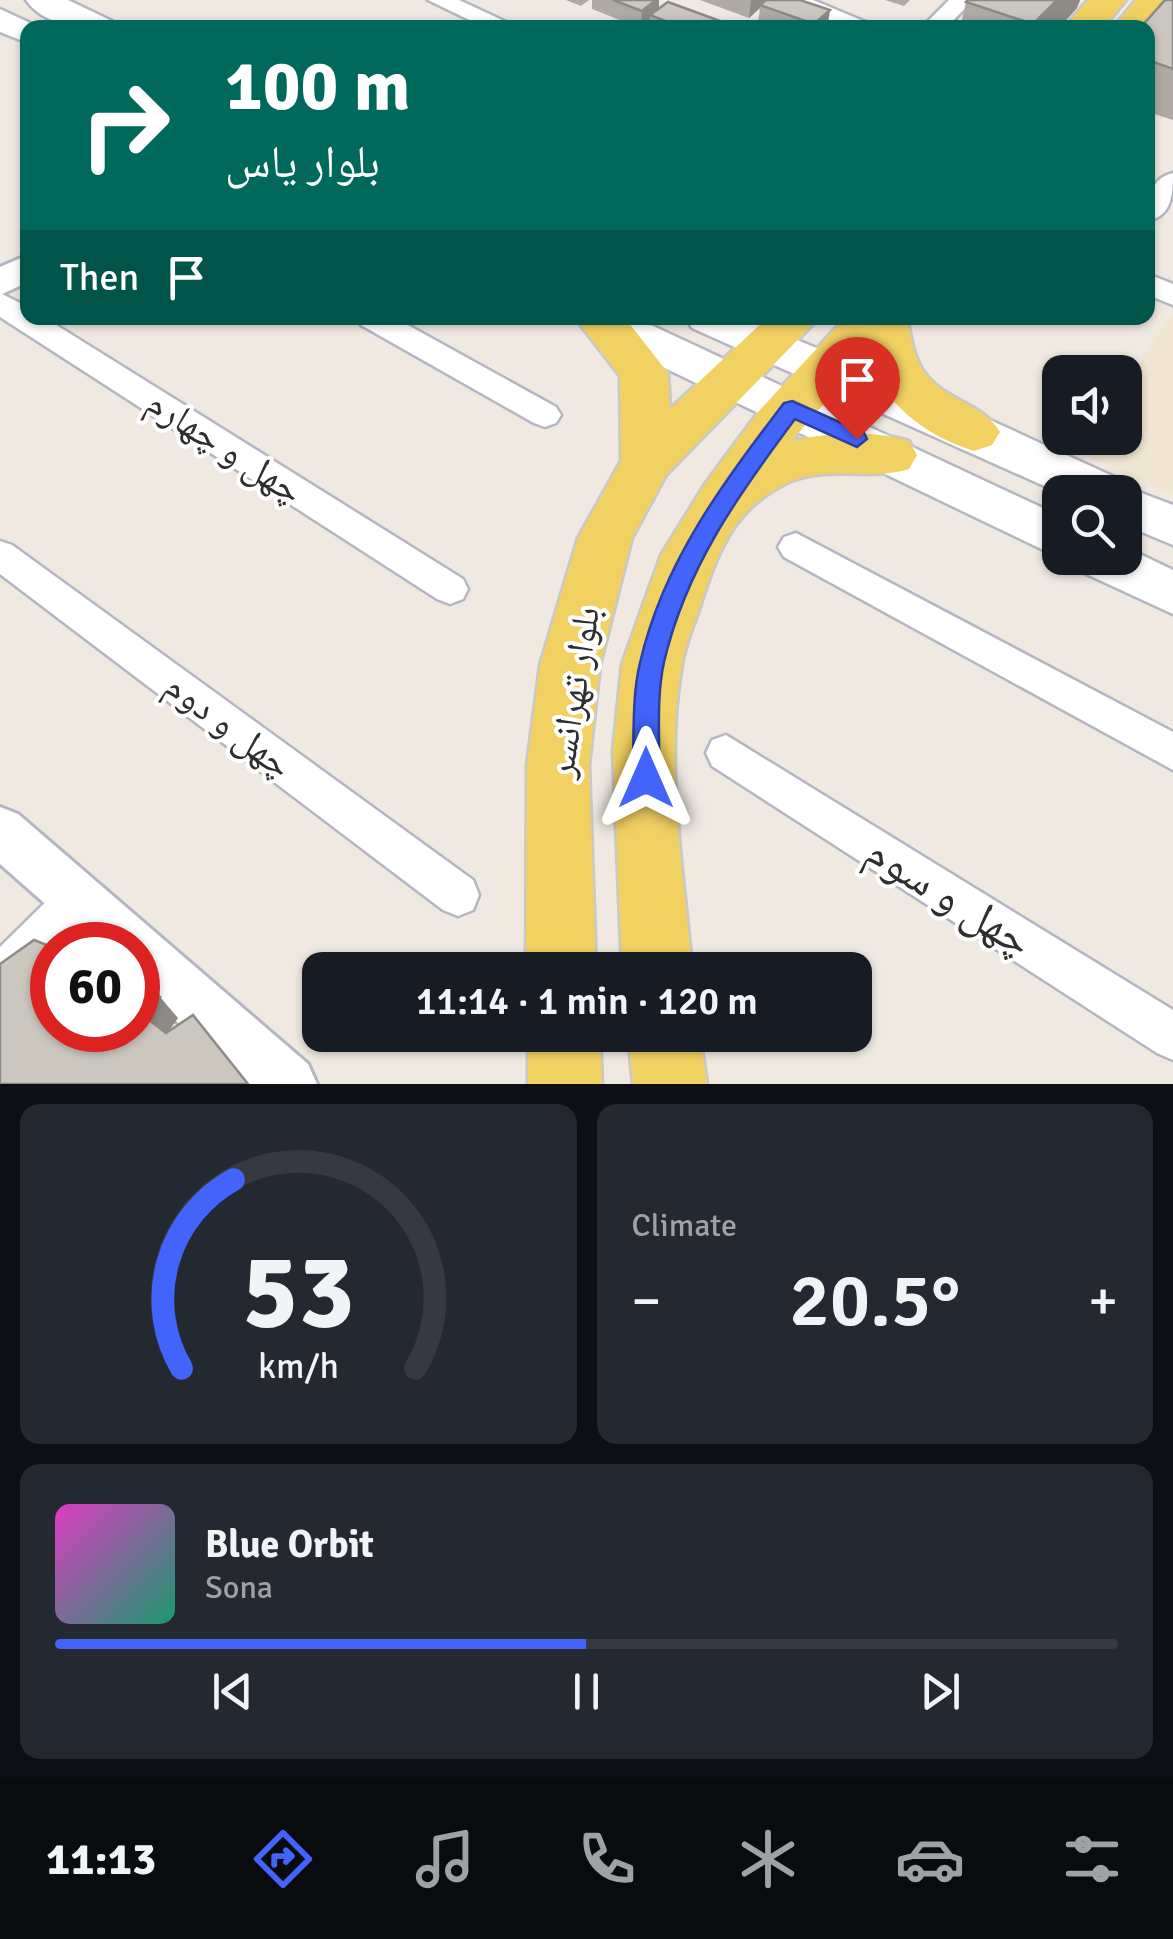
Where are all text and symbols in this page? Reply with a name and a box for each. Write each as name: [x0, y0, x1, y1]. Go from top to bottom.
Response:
text: 100 m: [225, 43, 410, 129]
icon: right: [60, 60, 190, 190]
text: بلوار یاس: [225, 135, 380, 190]
icon: arrive: [159, 250, 214, 305]
text: Then: [60, 254, 139, 301]
pin: [815, 337, 900, 440]
icon: arrive: [830, 352, 885, 407]
map controls: [1042, 355, 1142, 575]
button: sound: [1042, 355, 1142, 455]
street label: چهل و چهارم: [137, 378, 312, 515]
button: search: [1042, 475, 1142, 575]
street label: بلوار تهرانسر: [537, 603, 610, 782]
street label: چهل و دوم: [155, 662, 302, 789]
position arrow: [594, 726, 698, 830]
street label: چهل و سوم: [855, 824, 1043, 971]
speed limit sign: 60: [30, 922, 160, 1052]
text: 11:14 · 1 min · 120 m: [416, 978, 758, 1025]
text: Climate: [632, 1206, 737, 1245]
text: 53: [242, 1228, 354, 1356]
text: 20.5°: [789, 1254, 960, 1347]
text: −: [632, 1267, 661, 1335]
text: +: [1088, 1267, 1118, 1335]
text: km/h: [258, 1344, 339, 1388]
text: Blue Orbit: [205, 1521, 374, 1568]
text: Sona: [205, 1568, 273, 1607]
icon: previous: [205, 1664, 260, 1719]
icon: pause: [559, 1664, 614, 1719]
icon: next: [913, 1664, 968, 1719]
icon: directions: [248, 1824, 318, 1894]
icon: music: [410, 1824, 480, 1894]
icon: phone: [572, 1824, 642, 1894]
icon: climate: [733, 1824, 803, 1894]
icon: car: [895, 1824, 965, 1894]
icon: filters: [1057, 1824, 1127, 1894]
text: 11:13: [46, 1832, 156, 1887]

